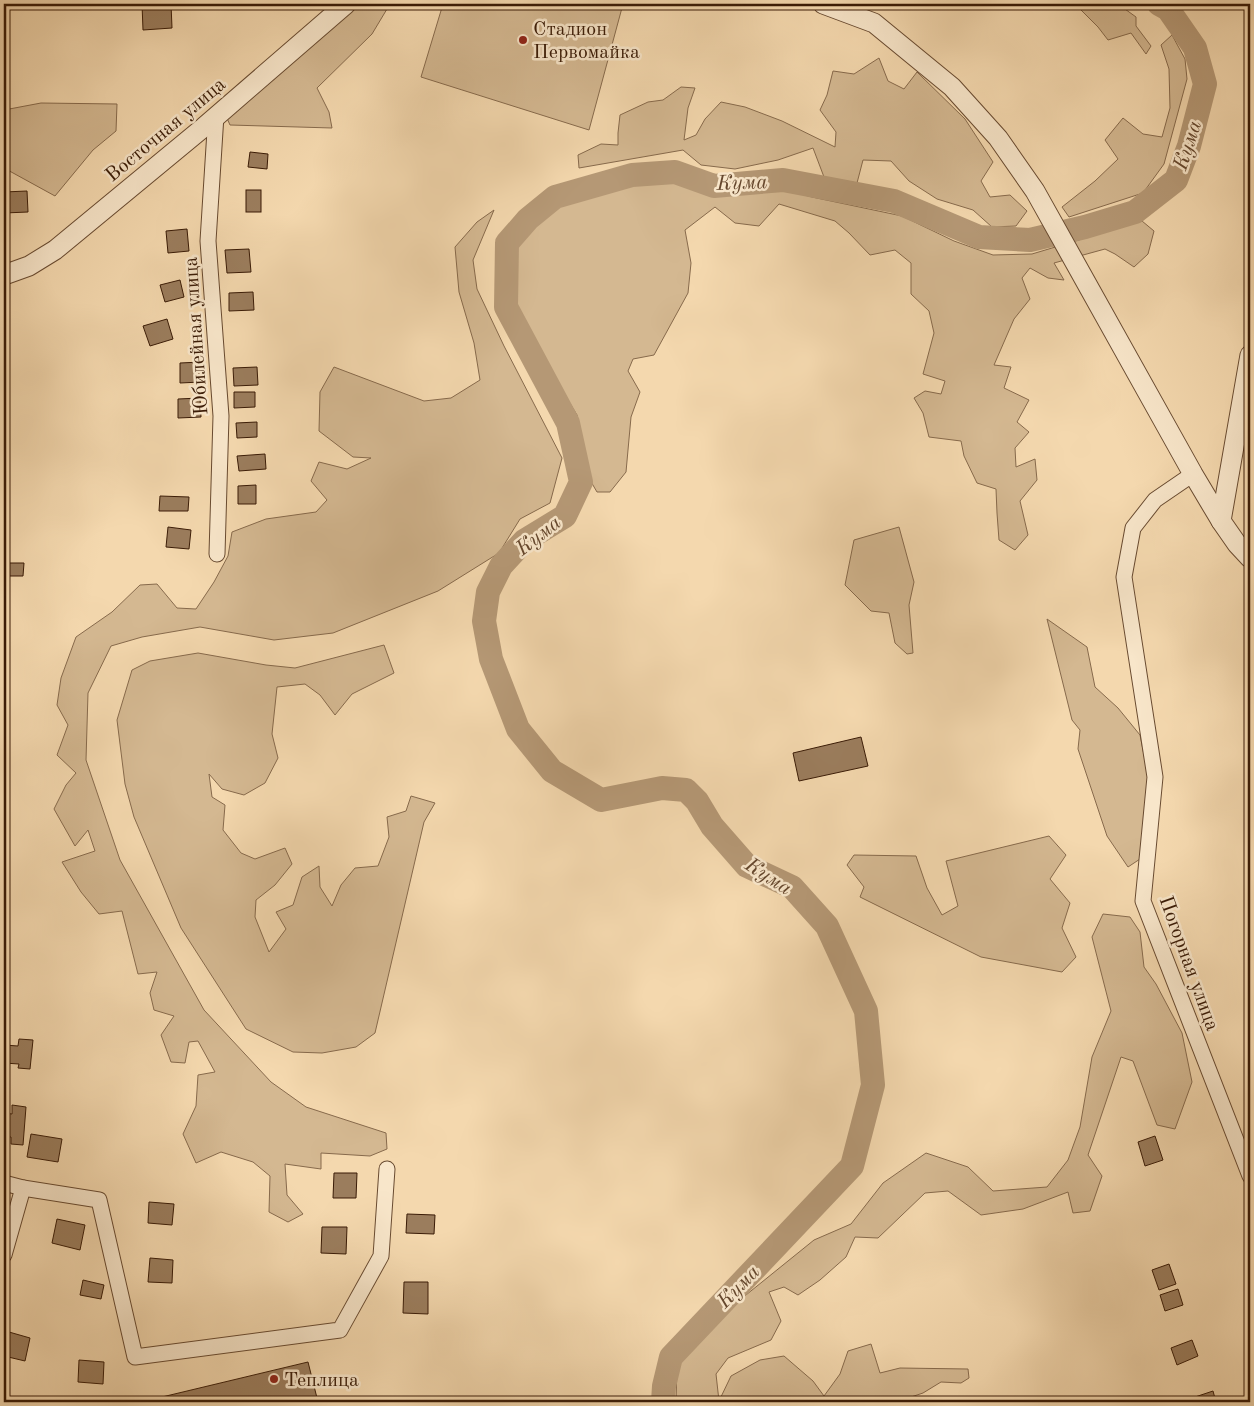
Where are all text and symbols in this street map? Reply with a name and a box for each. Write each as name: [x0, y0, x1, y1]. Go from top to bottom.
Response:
place label: Стадион Первомайка: [533, 20, 640, 63]
marker: Стадион Первомайка: [517, 34, 529, 46]
street label: Восточная улица: [102, 75, 230, 186]
water label: Кума: [1170, 118, 1206, 174]
water label: Кума: [715, 172, 768, 195]
street label: Юбилейная улица: [181, 256, 213, 416]
water label: Кума: [512, 512, 565, 561]
water label: Кума: [740, 854, 795, 900]
street label: Погорная улица: [1155, 894, 1222, 1034]
water label: Кума: [713, 1261, 764, 1313]
place label: Теплица: [284, 1371, 359, 1391]
marker: Теплица: [268, 1373, 280, 1385]

